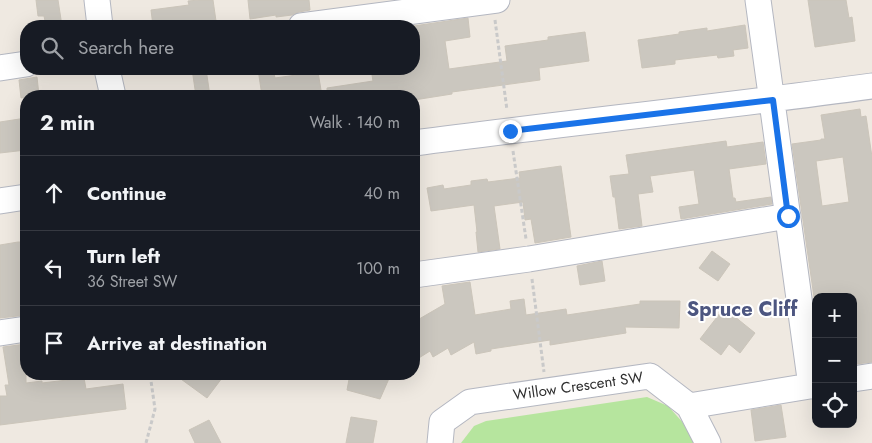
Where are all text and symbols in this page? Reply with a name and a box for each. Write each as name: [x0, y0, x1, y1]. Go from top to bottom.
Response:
search box: [20, 20, 420, 75]
icon: search: [38, 34, 66, 62]
text: Search here: [78, 34, 174, 61]
text: 2 min: [40, 108, 95, 138]
text: Walk · 140 m: [310, 111, 400, 134]
route end: [499, 120, 522, 143]
icon: ahead: [40, 179, 68, 207]
text: Continue: [87, 180, 166, 207]
text: 40 m: [364, 182, 400, 205]
route start: [777, 205, 800, 228]
text: Turn left: [87, 243, 160, 270]
icon: left: [40, 254, 68, 282]
text: 100 m: [356, 257, 400, 280]
text: 36 Street SW: [87, 270, 177, 293]
map controls: [812, 293, 857, 428]
button: +: [812, 293, 857, 338]
district label: Spruce Cliff: [687, 295, 798, 324]
icon: arrive: [40, 329, 68, 357]
text: Arrive at destination: [87, 330, 267, 357]
button: −: [812, 338, 857, 383]
street label: Willow Crescent SW: [511, 366, 645, 406]
button: locate: [812, 383, 857, 428]

